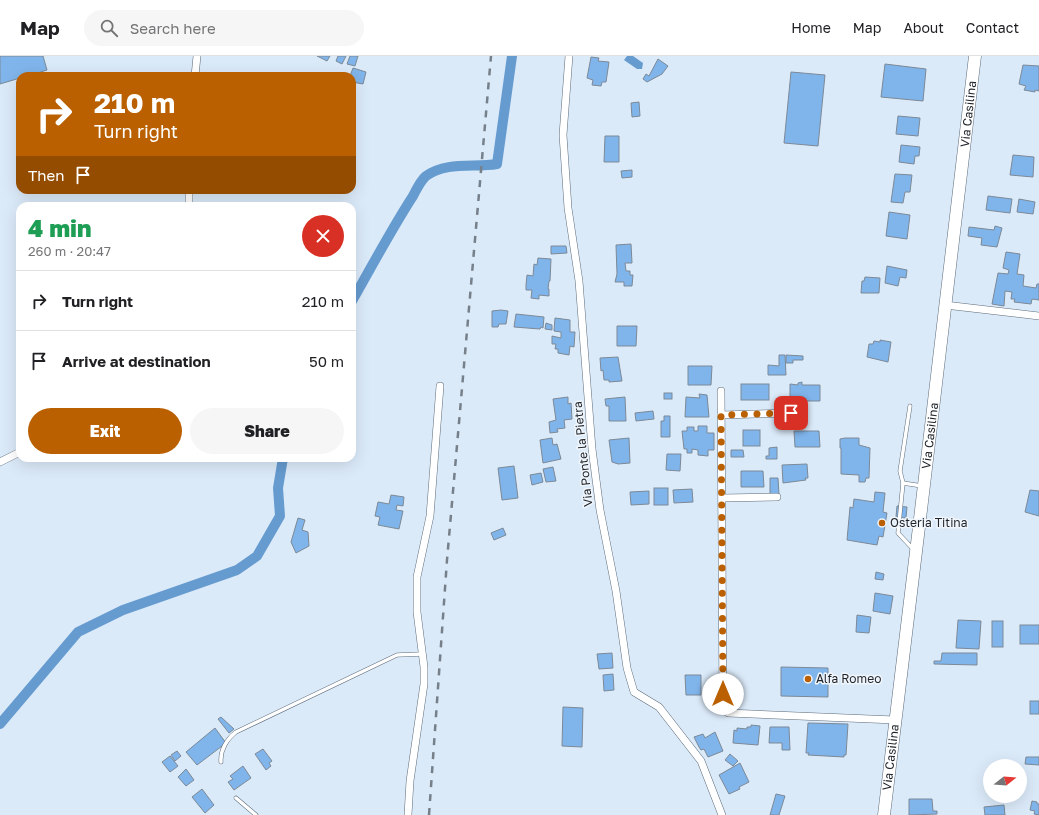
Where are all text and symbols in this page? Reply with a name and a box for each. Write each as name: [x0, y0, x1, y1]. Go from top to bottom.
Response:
search box: [84, 10, 364, 46]
text: Map: [20, 16, 60, 39]
icon: search: [98, 17, 120, 39]
text: Search here: [130, 19, 216, 37]
text: Home: [791, 19, 831, 36]
text: Map: [853, 19, 881, 36]
text: About: [903, 19, 944, 36]
text: Contact: [966, 19, 1019, 36]
street label: Via Casilina: [957, 80, 979, 148]
text: 210 m: [94, 86, 175, 119]
icon: right: [28, 88, 80, 140]
text: Turn right: [94, 120, 178, 142]
icon: arrive: [72, 164, 94, 186]
text: Then: [28, 166, 64, 184]
text: 4 min: [28, 213, 92, 242]
button: close: [302, 215, 344, 257]
text: 260 m · 20:47: [28, 243, 111, 259]
icon: right: [28, 290, 50, 312]
text: Turn right: [62, 292, 133, 310]
text: 210 m: [302, 292, 344, 310]
icon: arrive: [28, 350, 50, 372]
text: Arrive at destination: [62, 352, 211, 370]
text: 50 m: [309, 352, 344, 370]
pin: [774, 396, 808, 430]
street label: Via Ponte la Pietra: [570, 401, 595, 507]
icon: arrive: [780, 402, 802, 424]
street label: Via Casilina: [918, 402, 941, 470]
button: Exit: [28, 408, 182, 454]
button: Share: [190, 408, 344, 454]
place label: Osteria Titina: [890, 515, 968, 530]
marker: Osteria Titina: [877, 518, 887, 528]
place label: Alfa Romeo: [816, 671, 881, 686]
position arrow: [702, 673, 744, 715]
marker: Alfa Romeo: [803, 674, 813, 684]
street label: Via Casilina: [879, 723, 902, 791]
north arrow: [983, 759, 1027, 803]
map controls: [983, 759, 1027, 803]

